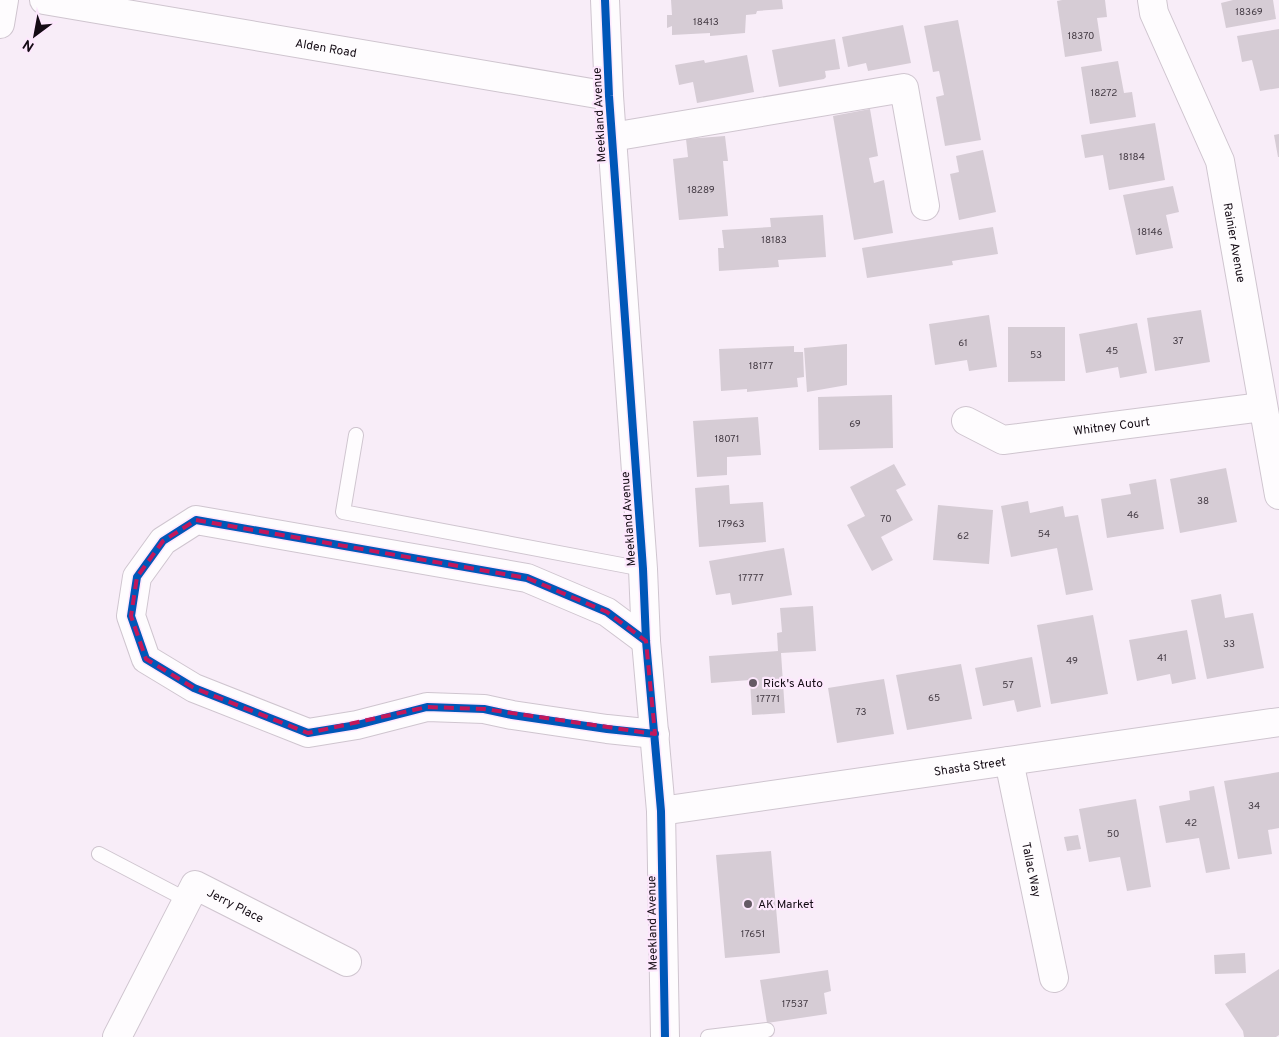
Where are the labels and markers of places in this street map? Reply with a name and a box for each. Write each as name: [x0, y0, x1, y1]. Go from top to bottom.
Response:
place label: Rick's Auto: [763, 676, 823, 692]
marker: Rick's Auto: [747, 677, 759, 689]
place label: AK Market: [758, 897, 814, 913]
marker: AK Market: [742, 898, 754, 910]

